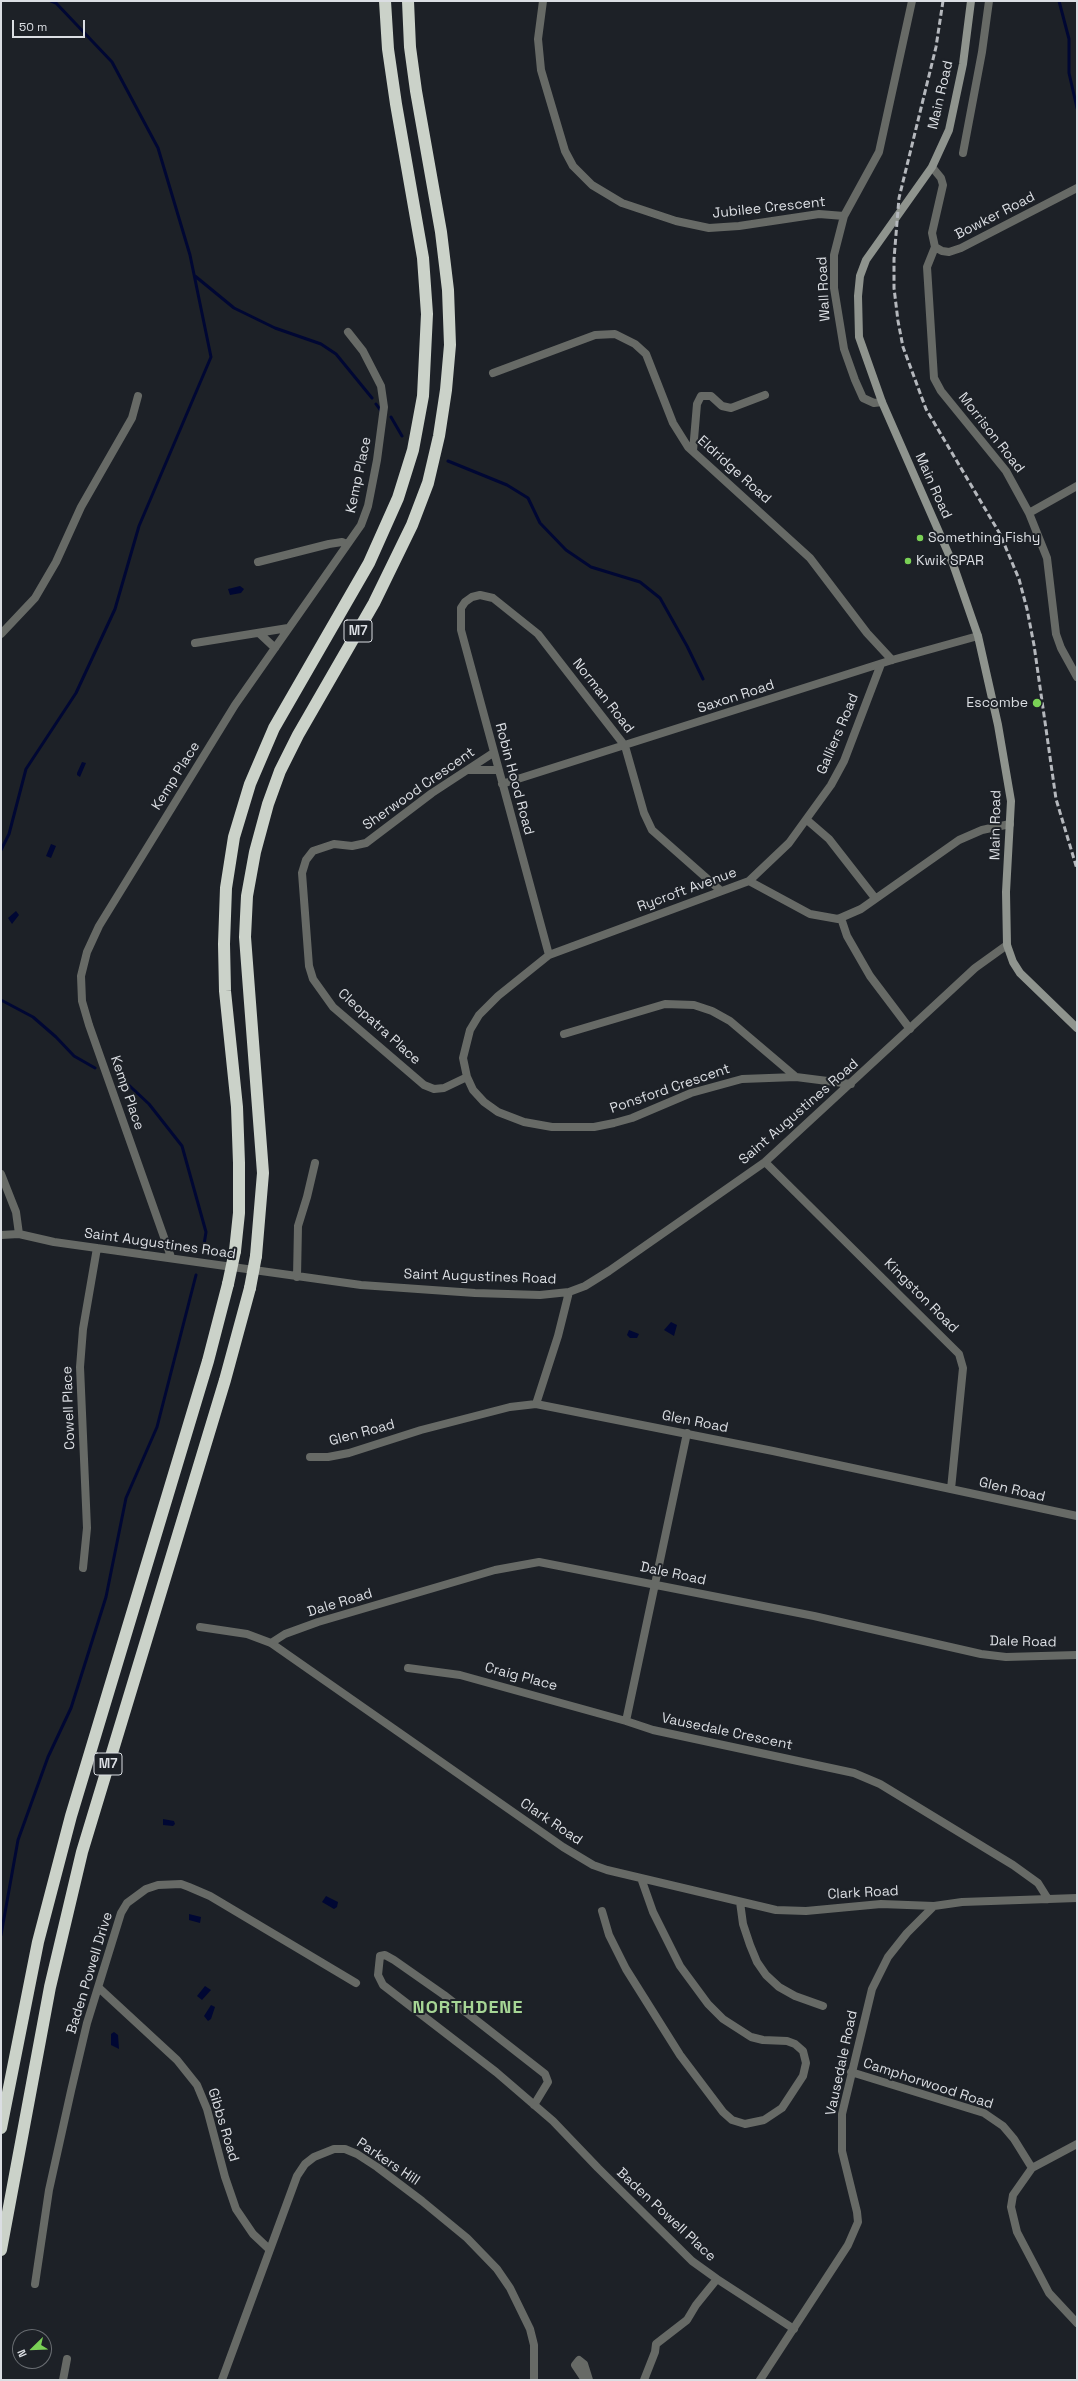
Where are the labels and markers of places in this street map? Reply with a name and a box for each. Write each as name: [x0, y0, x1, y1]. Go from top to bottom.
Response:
place label: Something Fishy: [928, 530, 1040, 546]
marker: Something Fishy: [915, 533, 925, 543]
place label: Kwik SPAR: [916, 553, 984, 569]
marker: Kwik SPAR: [903, 556, 913, 566]
place label: Escombe: [966, 695, 1028, 711]
marker: Escombe: [1031, 697, 1043, 709]

